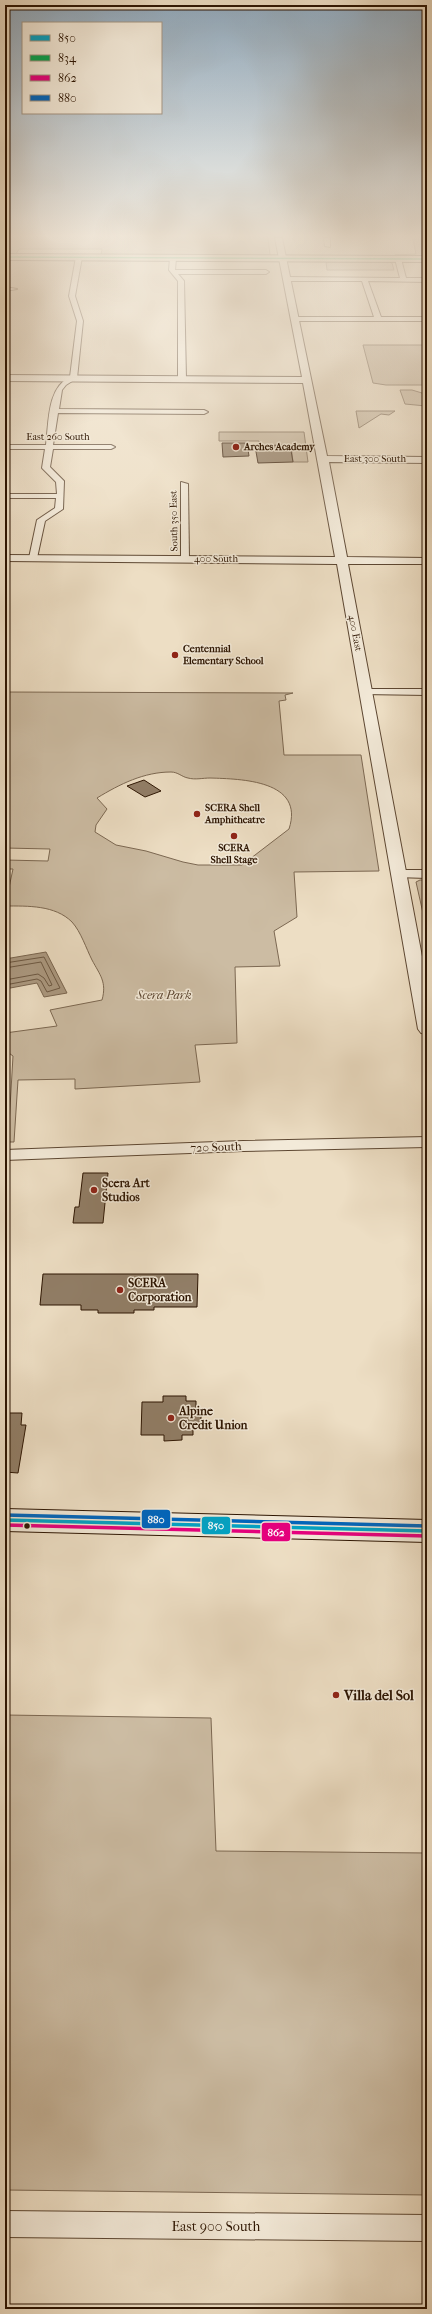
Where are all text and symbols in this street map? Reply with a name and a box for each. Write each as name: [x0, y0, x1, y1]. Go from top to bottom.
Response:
legend: [22, 22, 162, 114]
text: 850: [58, 31, 76, 45]
text: 834: [58, 51, 77, 65]
text: 862: [58, 71, 77, 85]
text: 880: [58, 91, 77, 105]
street label: East 260 South: [26, 431, 90, 443]
place label: Arches Academy: [243, 441, 315, 453]
marker: Arches Academy: [231, 442, 241, 452]
street label: East 300 South: [344, 453, 407, 465]
street label: South 350 East: [167, 490, 181, 552]
street label: 400 South: [194, 553, 238, 565]
street label: 400 East: [346, 614, 365, 653]
place label: Centennial Elementary School: [183, 643, 264, 667]
marker: Centennial Elementary School: [170, 650, 180, 660]
place label: SCERA Shell Amphitheatre: [204, 802, 265, 826]
marker: SCERA Shell Amphitheatre: [192, 809, 202, 819]
marker: SCERA Shell Stage: [229, 831, 239, 841]
place label: SCERA Shell Stage: [211, 842, 258, 866]
park label: Scera Park: [136, 988, 191, 1002]
street label: 720 South: [190, 1139, 242, 1155]
place label: Scera Art Studios: [102, 1176, 151, 1204]
marker: Scera Art Studios: [89, 1185, 99, 1195]
place label: SCERA Corporation: [128, 1276, 192, 1305]
marker: SCERA Corporation: [115, 1285, 125, 1295]
place label: Alpine Credit Union: [178, 1404, 249, 1432]
marker: Alpine Credit Union: [166, 1413, 176, 1423]
line badge: 880: [141, 1509, 171, 1529]
text: 880: [147, 1513, 165, 1526]
line badge: 850: [201, 1516, 231, 1535]
text: 850: [208, 1519, 224, 1532]
unlabelled marker: [22, 1521, 32, 1531]
line badge: 862: [261, 1522, 291, 1542]
text: 862: [267, 1526, 285, 1539]
place label: Villa del Sol: [343, 1687, 414, 1704]
marker: Villa del Sol: [331, 1690, 341, 1700]
street label: East 900 South: [172, 2218, 261, 2235]

